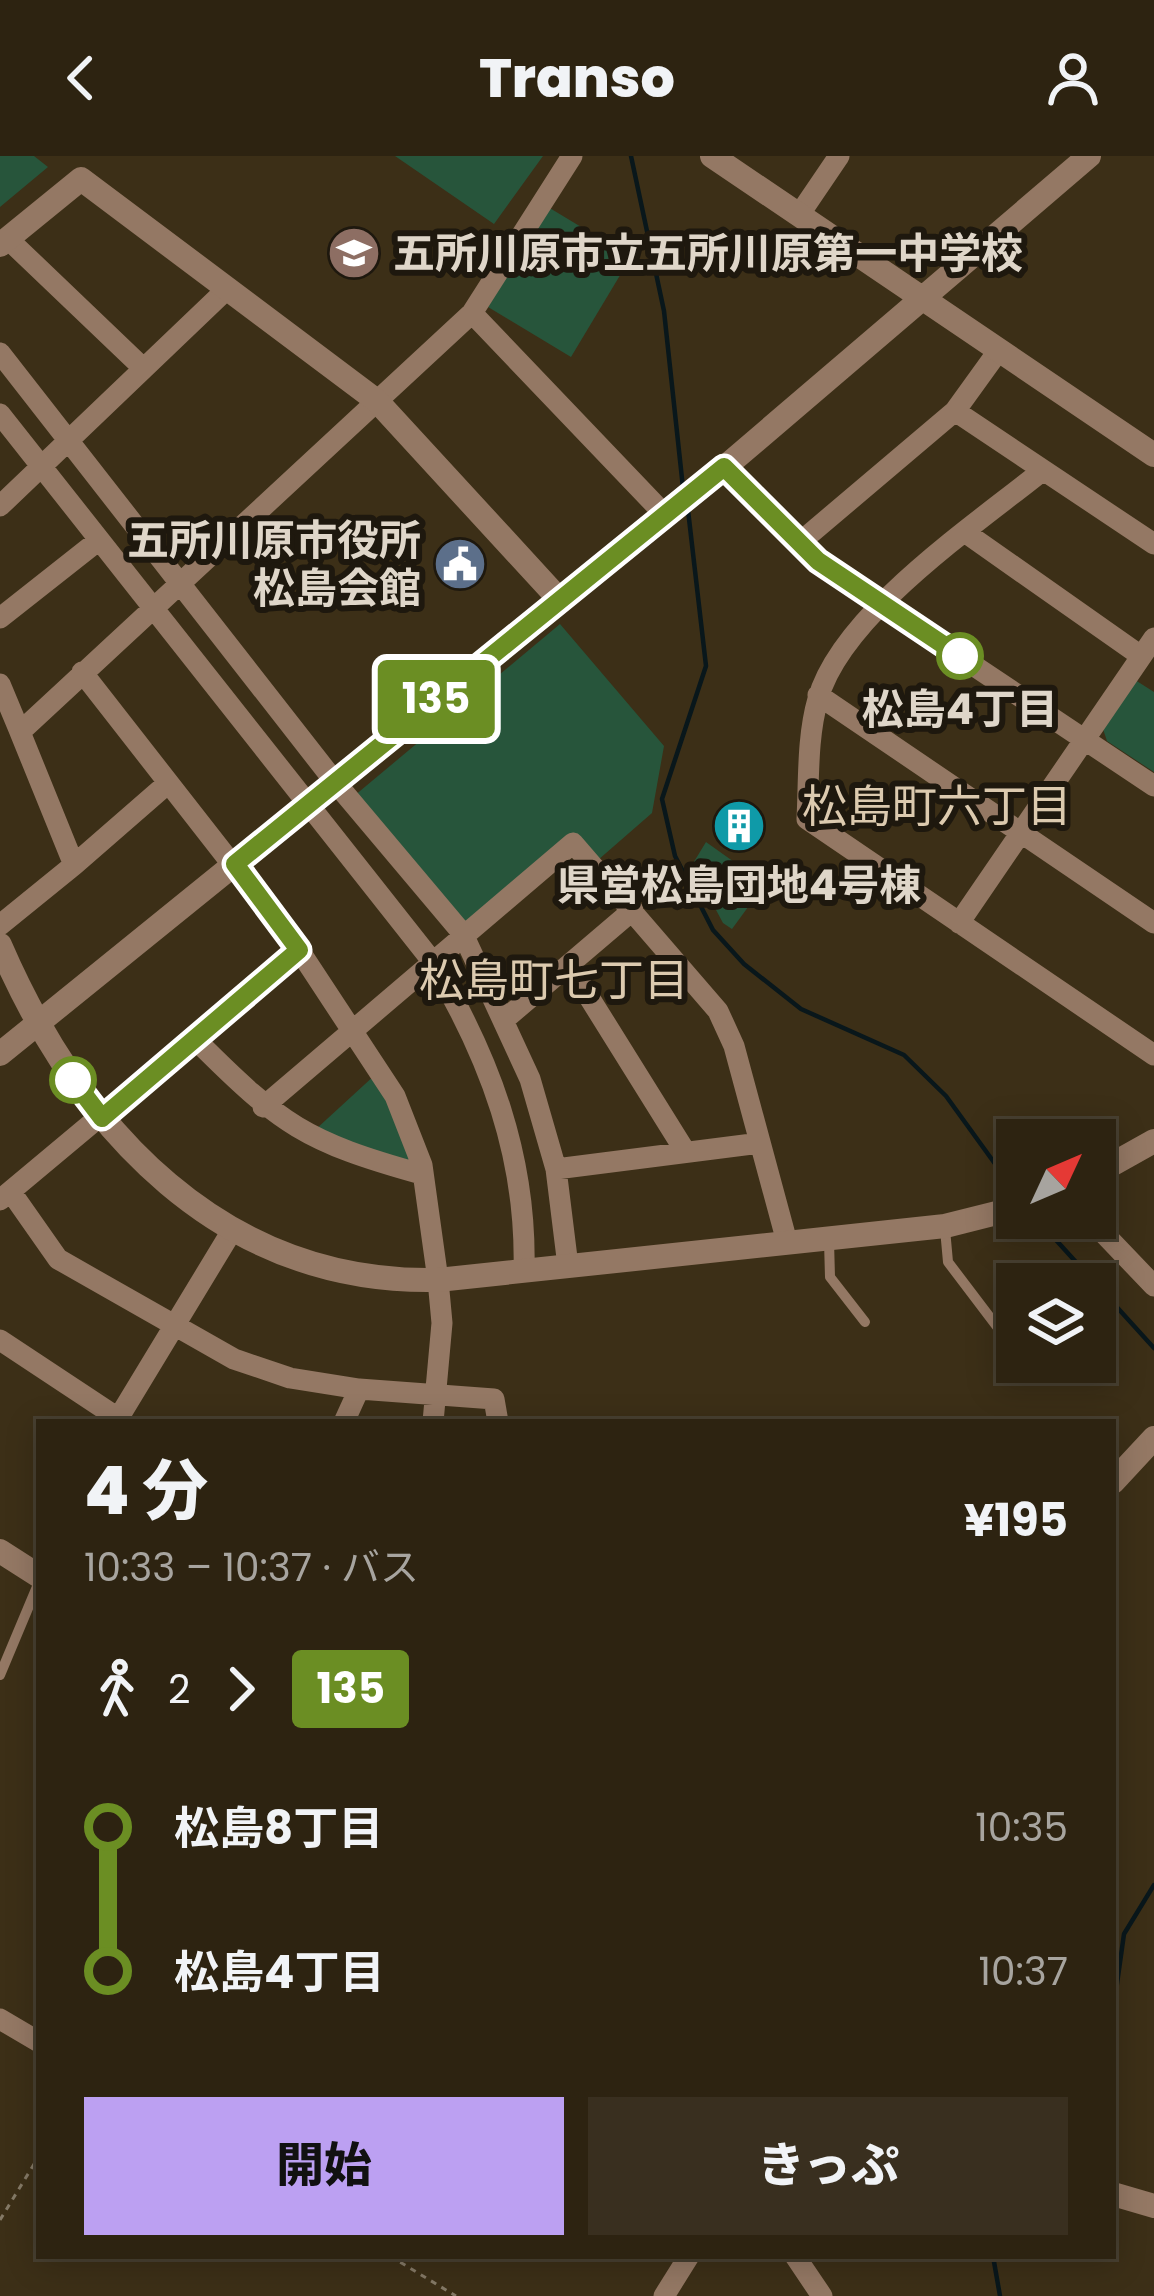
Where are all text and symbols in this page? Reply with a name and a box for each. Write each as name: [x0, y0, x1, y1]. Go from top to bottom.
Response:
text: Transo: [479, 40, 675, 116]
icon: back: [48, 45, 114, 111]
icon: person: [1040, 45, 1106, 111]
place label: 五所川原市立五所川原第一中学校: [393, 224, 1023, 283]
school or university icon: 五所川原市立五所川原第一中学校: [326, 225, 382, 281]
place label: 五所川原市役所 松島会館: [127, 511, 421, 618]
public building icon: 五所川原市役所 松島会館: [432, 536, 488, 592]
marker: 松島4丁目: [938, 634, 982, 678]
line badge: 135: [367, 660, 505, 738]
text: 135: [402, 669, 470, 728]
place label: 松島4丁目: [862, 680, 1058, 739]
district label: 松島町六丁目: [802, 775, 1072, 838]
building icon: 県営松島団地4号棟: [711, 798, 767, 854]
place label: 県営松島団地4号棟: [557, 856, 921, 915]
district label: 松島町七丁目: [419, 949, 689, 1012]
unlabelled marker: [51, 1058, 95, 1102]
north arrow: [996, 1119, 1116, 1239]
map controls: [996, 1119, 1116, 1383]
button: layers: [996, 1263, 1116, 1383]
text: 4 分: [84, 1445, 208, 1537]
text: ¥195: [964, 1489, 1068, 1552]
text: 10:33 – 10:37 · バス: [84, 1540, 419, 1595]
icon: walk: [84, 1656, 150, 1722]
icon: forward: [208, 1656, 274, 1722]
text: 135: [316, 1659, 385, 1718]
text: 2: [168, 1662, 190, 1717]
text: 松島8丁目: [174, 1797, 383, 1860]
text: 10:35: [975, 1800, 1068, 1855]
text: 松島4丁目: [174, 1941, 384, 2004]
text: 10:37: [978, 1944, 1068, 1999]
button: 開始: [84, 2097, 564, 2235]
button: きっぷ: [588, 2097, 1068, 2235]

